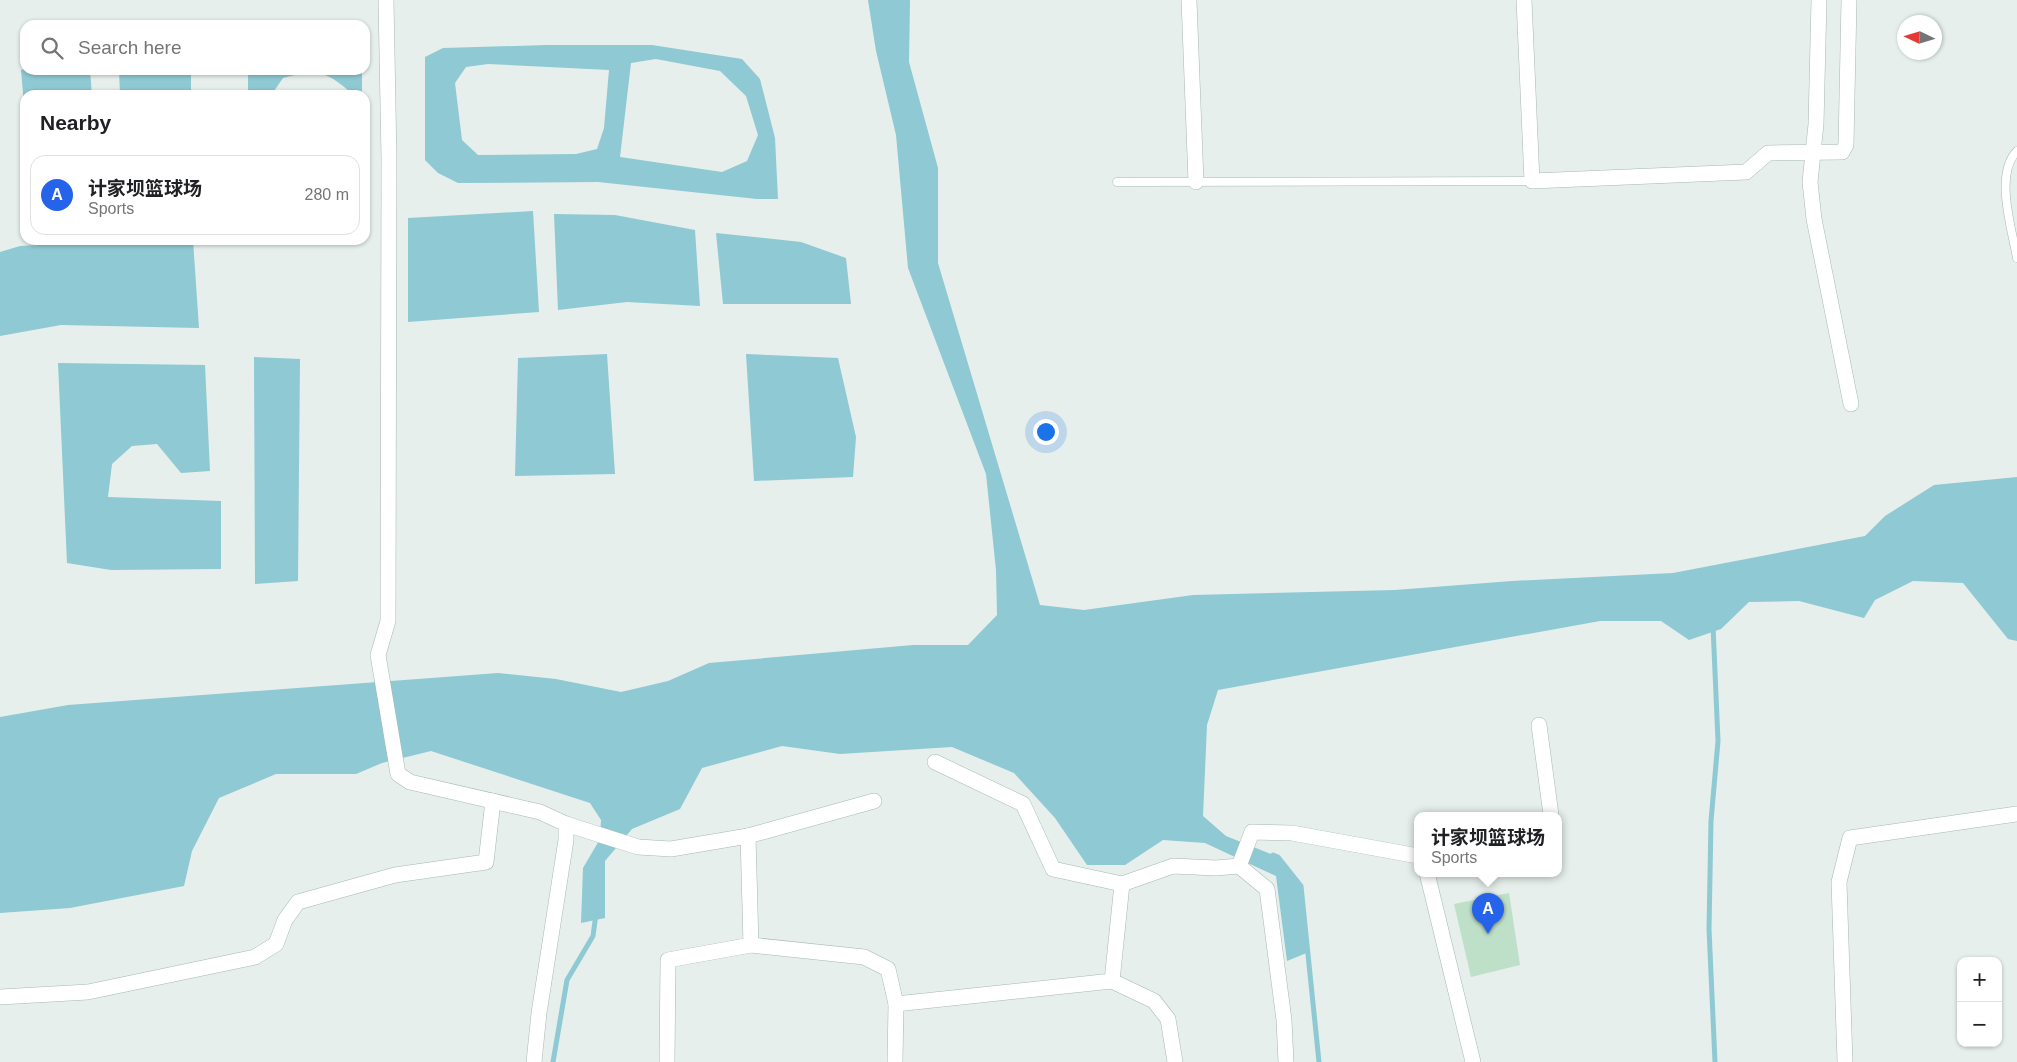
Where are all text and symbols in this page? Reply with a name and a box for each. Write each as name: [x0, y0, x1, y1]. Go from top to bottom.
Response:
north arrow: [1897, 15, 1942, 60]
search box: [20, 20, 370, 75]
icon: search: [38, 34, 66, 62]
text: Search here: [78, 37, 182, 58]
text: Nearby: [40, 111, 111, 134]
text: 计家坝篮球场: [88, 178, 202, 199]
text: A: [51, 186, 63, 203]
text: 280 m: [305, 186, 349, 203]
text: Sports: [88, 200, 134, 217]
your location: [1033, 419, 1059, 445]
popup: [1414, 812, 1562, 877]
text: 计家坝篮球场: [1431, 827, 1545, 848]
text: Sports: [1431, 849, 1477, 866]
pin: A: [1472, 893, 1504, 934]
map controls: [1957, 957, 2002, 1047]
button: +: [1957, 957, 2002, 1002]
button: −: [1957, 1002, 2002, 1047]

